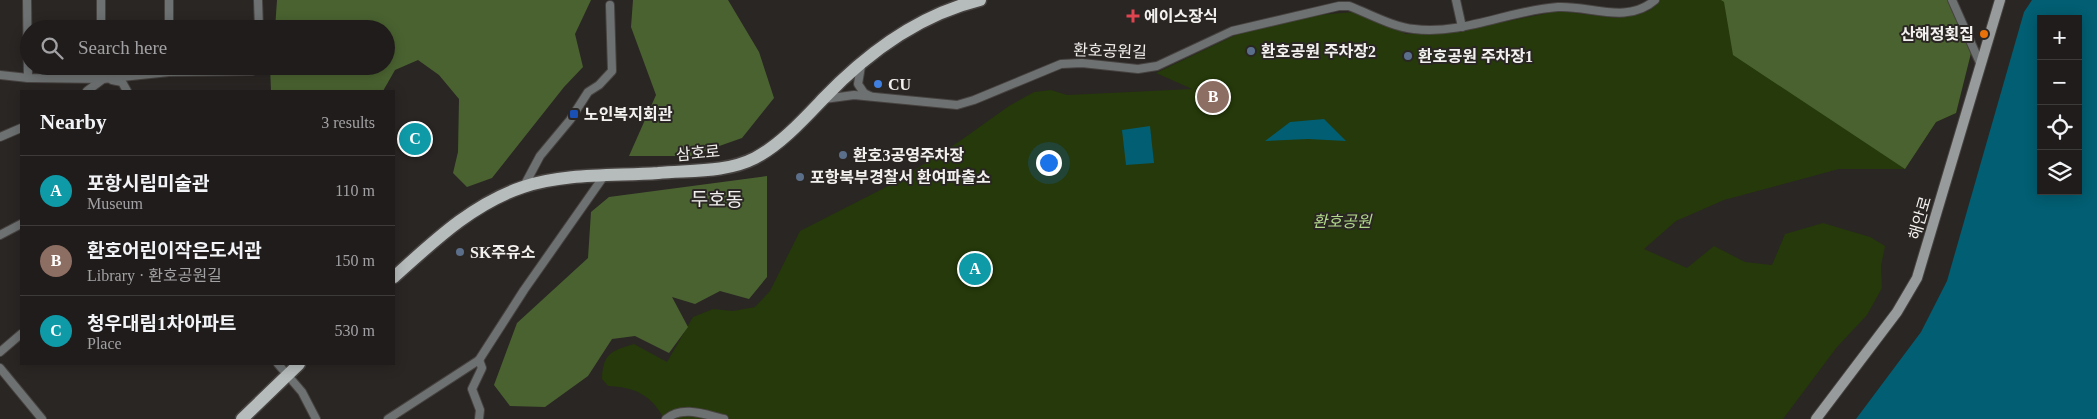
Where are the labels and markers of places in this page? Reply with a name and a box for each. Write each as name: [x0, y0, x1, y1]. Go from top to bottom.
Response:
place label: 에이스장식: [1144, 8, 1218, 25]
marker: 에이스장식: [1126, 9, 1140, 23]
place label: 산해정횟집: [1900, 25, 1974, 43]
marker: 산해정횟집: [1978, 28, 1990, 40]
place label: 환호공원 주차장2: [1261, 42, 1376, 60]
marker: 환호공원 주차장2: [1245, 45, 1257, 57]
place label: 환호공원 주차장1: [1418, 47, 1533, 65]
marker: 환호공원 주차장1: [1402, 50, 1414, 62]
place label: CU: [888, 76, 912, 93]
marker: CU: [872, 78, 884, 90]
pin: B: [1197, 78, 1229, 116]
place label: 노인복지회관: [584, 106, 673, 123]
marker: 노인복지회관: [568, 108, 580, 120]
pin: C: [399, 120, 431, 158]
place label: 환호3공영주차장: [853, 146, 964, 164]
marker: 환호3공영주차장: [837, 149, 849, 161]
place label: 포항북부경찰서 환여파출소: [810, 168, 991, 186]
marker: 포항북부경찰서 환여파출소: [794, 171, 806, 183]
place label: SK주유소: [470, 244, 536, 261]
marker: SK주유소: [454, 246, 466, 258]
pin: A: [959, 250, 991, 288]

